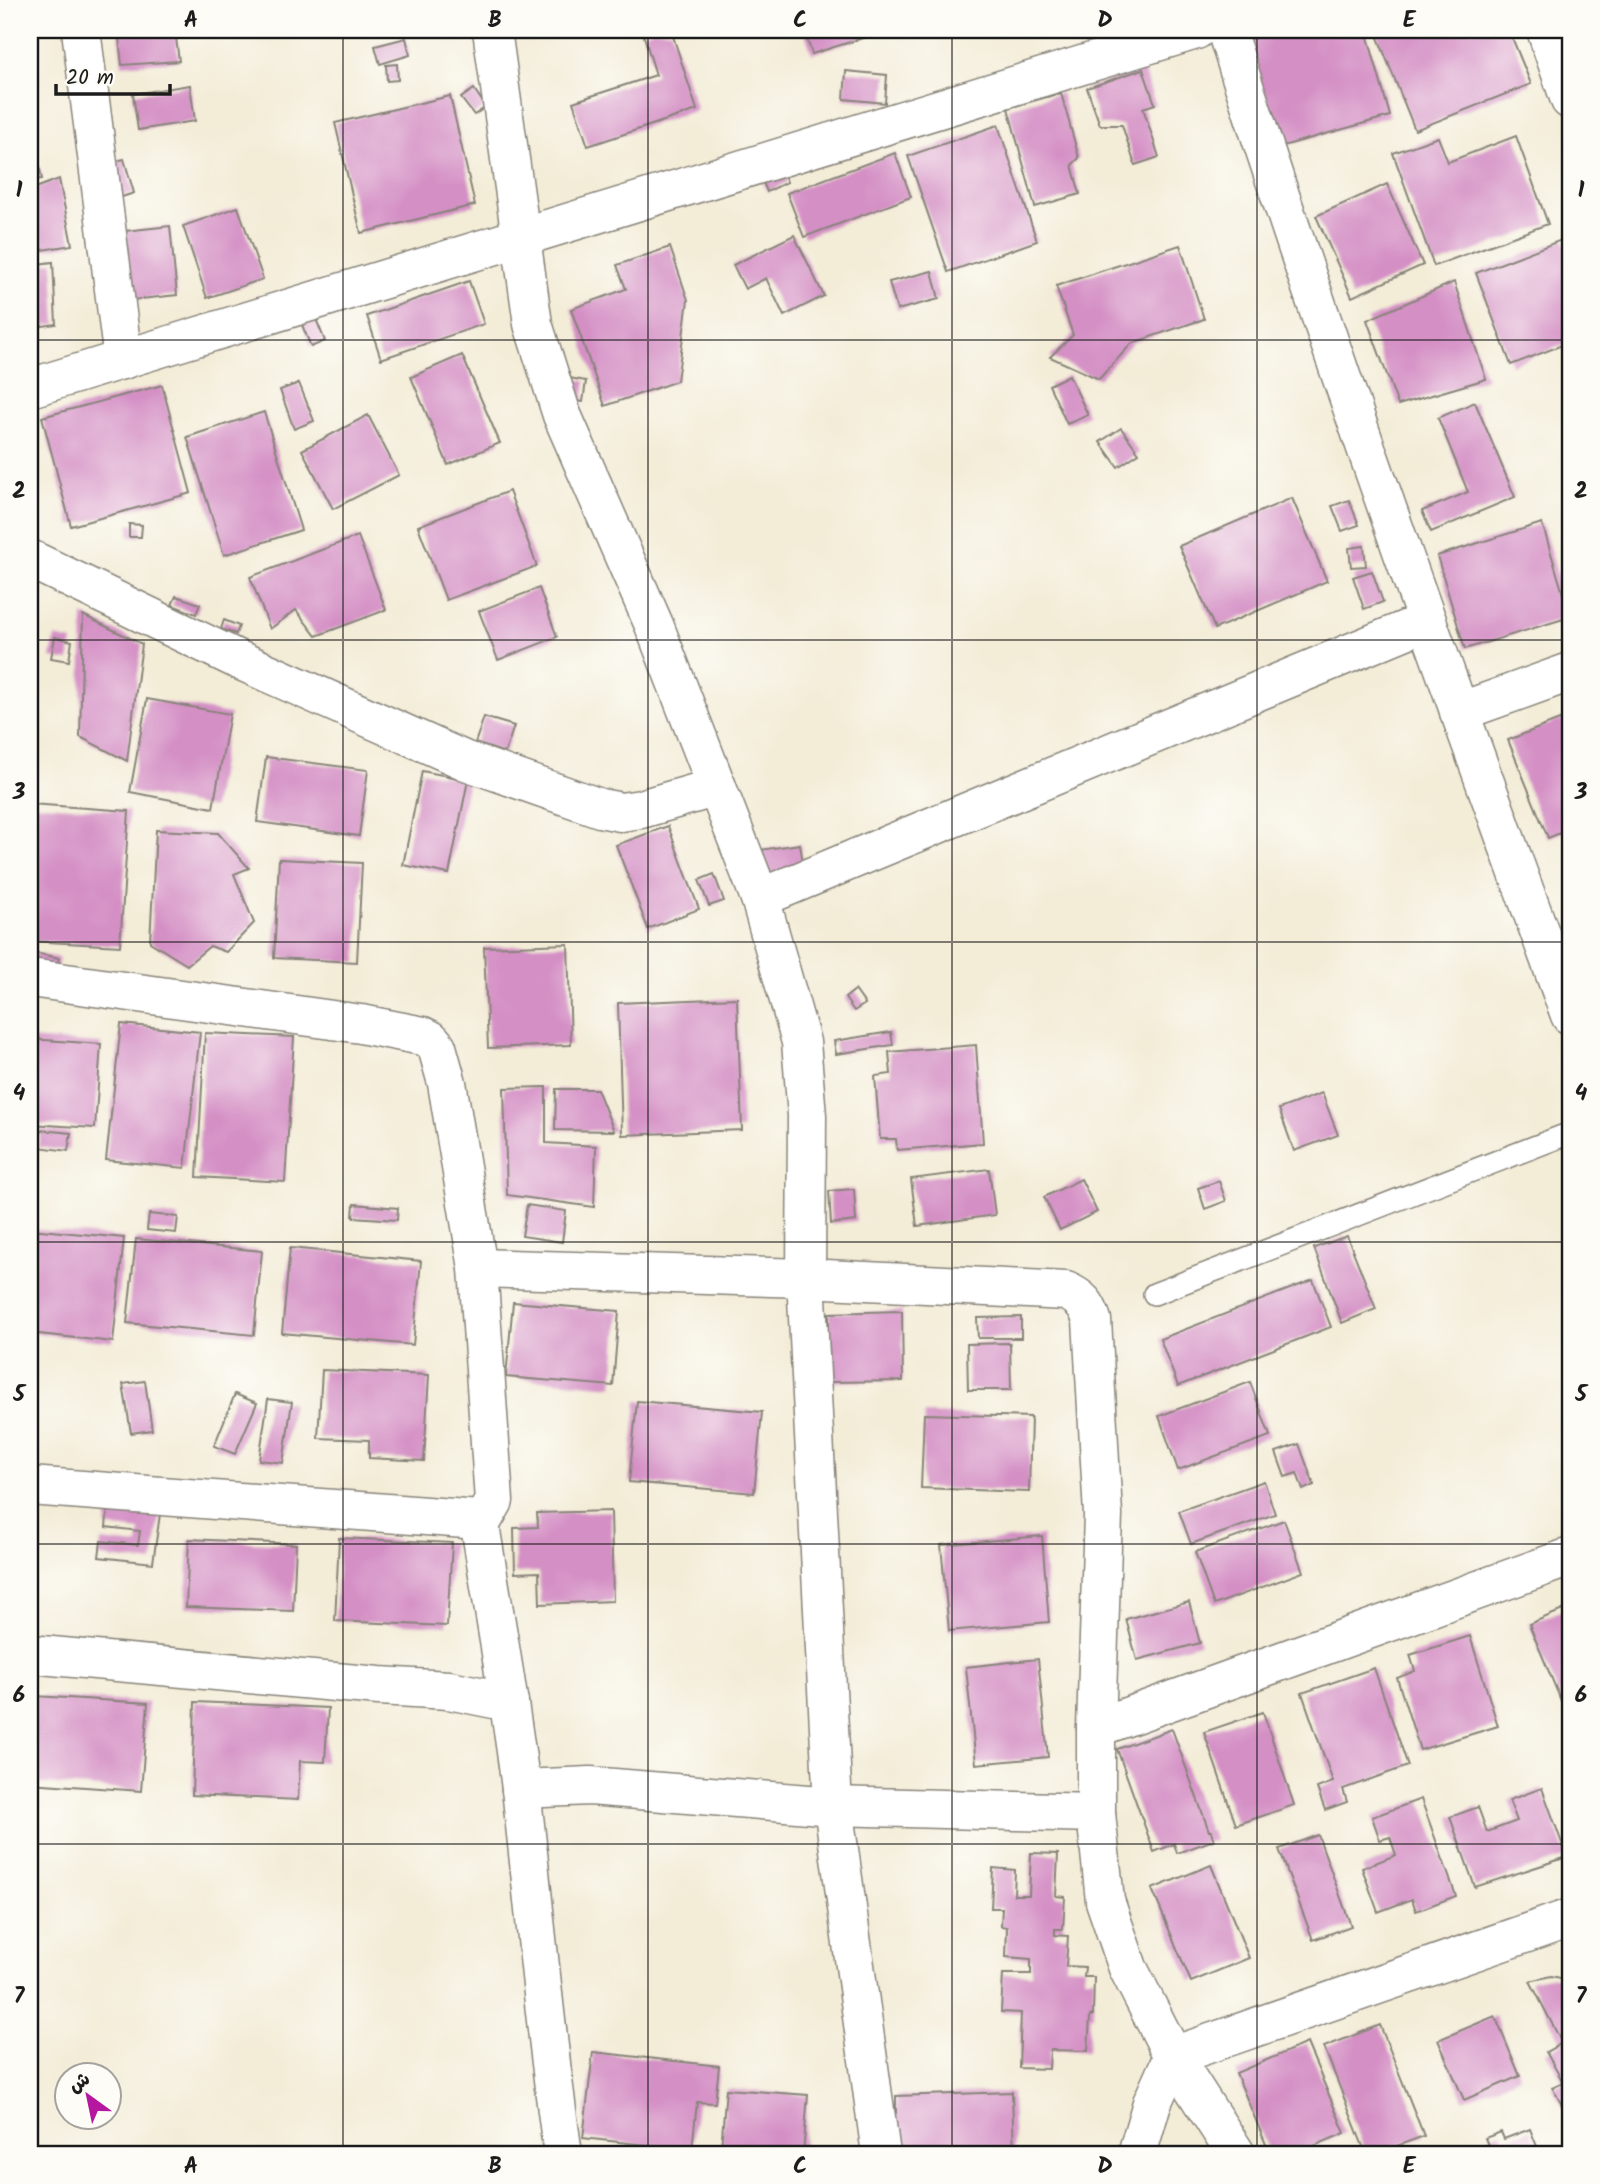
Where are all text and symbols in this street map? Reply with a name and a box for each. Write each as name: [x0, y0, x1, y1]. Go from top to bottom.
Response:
text: A: [184, 3, 198, 39]
text: B: [488, 3, 502, 39]
text: C: [793, 3, 807, 39]
text: D: [1097, 3, 1113, 39]
text: E: [1403, 3, 1417, 39]
scale bar: [56, 52, 170, 96]
text: 20 m: [66, 62, 114, 95]
text: 1: [16, 173, 23, 209]
text: 1: [1578, 173, 1585, 209]
text: 2: [12, 474, 26, 510]
text: 2: [1574, 474, 1588, 510]
text: 3: [12, 775, 26, 811]
text: 3: [1574, 775, 1588, 811]
text: 4: [13, 1076, 26, 1112]
text: 4: [1575, 1076, 1588, 1112]
text: 5: [12, 1377, 27, 1413]
text: 5: [1574, 1377, 1589, 1413]
text: 6: [13, 1678, 25, 1714]
text: 6: [1575, 1678, 1587, 1714]
text: 7: [14, 1979, 26, 2015]
text: 7: [1576, 1979, 1588, 2015]
north arrow: [52, 2062, 122, 2132]
text: ش: [63, 2065, 97, 2102]
text: A: [184, 2149, 198, 2184]
text: B: [488, 2149, 502, 2184]
text: C: [793, 2149, 807, 2184]
text: D: [1097, 2149, 1113, 2184]
text: E: [1403, 2149, 1417, 2184]

